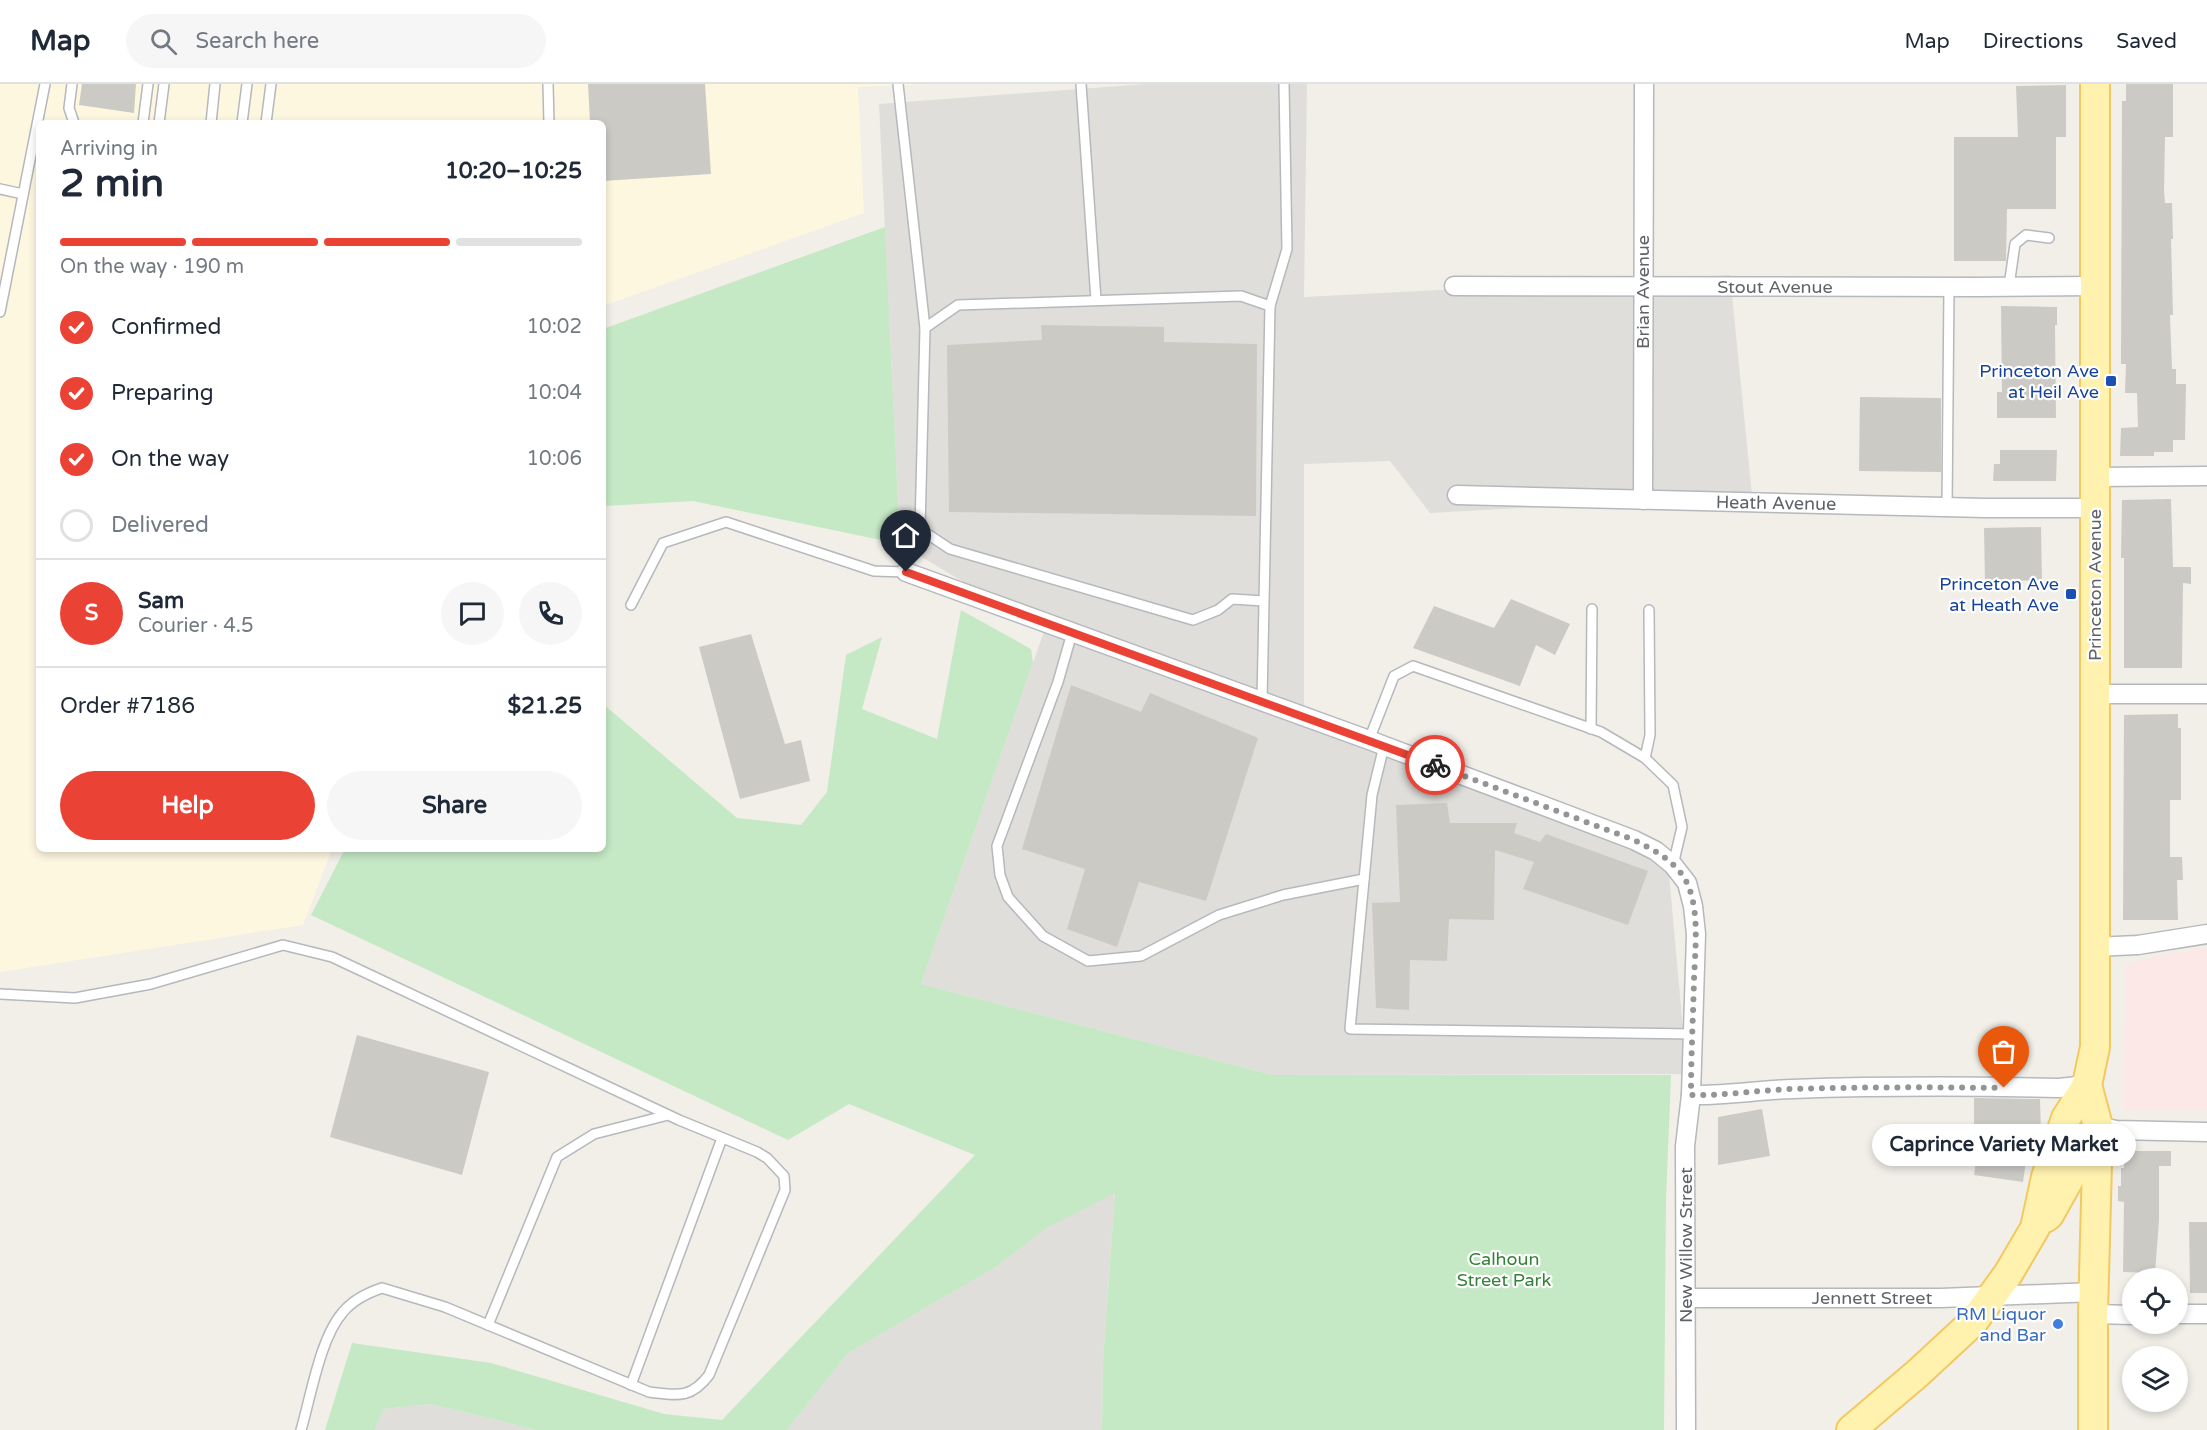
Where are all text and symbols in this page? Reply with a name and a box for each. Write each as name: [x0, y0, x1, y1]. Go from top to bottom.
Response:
search box: [126, 14, 546, 68]
text: Map: [30, 24, 90, 58]
icon: search: [147, 25, 180, 58]
text: Search here: [195, 28, 319, 54]
text: Map: [1904, 29, 1950, 54]
text: Directions: [1983, 29, 2083, 54]
text: Saved: [2116, 29, 2177, 54]
text: Arriving in: [60, 137, 158, 161]
text: 10:20–10:25: [445, 158, 582, 184]
text: 2 min: [60, 160, 164, 207]
street label: Brian Avenue: [1632, 235, 1654, 349]
text: On the way · 190 m: [60, 255, 244, 279]
street label: Stout Avenue: [1717, 276, 1833, 298]
icon: check: [60, 311, 93, 344]
text: Confirmed: [111, 314, 221, 340]
text: 10:02: [527, 315, 582, 339]
place label: Princeton Ave at Heil Ave: [1979, 360, 2099, 403]
marker: Princeton Ave at Heil Ave: [2104, 374, 2118, 388]
icon: check: [60, 377, 93, 410]
text: Preparing: [111, 380, 214, 406]
text: 10:04: [527, 381, 582, 405]
icon: check: [60, 443, 93, 476]
text: On the way: [111, 446, 229, 472]
text: 10:06: [527, 447, 582, 471]
street label: Heath Avenue: [1716, 491, 1836, 515]
street label: Princeton Avenue: [2084, 509, 2106, 661]
pin: [880, 510, 931, 572]
text: Delivered: [111, 512, 209, 538]
icon: home: [889, 519, 922, 552]
place label: Princeton Ave at Heath Ave: [1939, 573, 2059, 616]
button: chat: [441, 582, 504, 645]
button: phone: [519, 582, 582, 645]
marker: Princeton Ave at Heath Ave: [2064, 587, 2078, 601]
text: Sam: [138, 588, 184, 614]
text: S: [85, 600, 98, 626]
text: Courier · 4.5: [138, 614, 253, 638]
text: Order #7186: [60, 693, 195, 719]
text: $21.25: [507, 693, 582, 719]
courier: [1405, 735, 1465, 795]
icon: bike: [1419, 749, 1452, 782]
button: Help: [60, 771, 315, 840]
button: Share: [327, 771, 582, 840]
pin: [1978, 1026, 2029, 1088]
icon: bag: [1987, 1035, 2020, 1068]
callout: Caprince Variety Market: [1872, 1124, 2136, 1166]
text: Caprince Variety Market: [1889, 1133, 2119, 1157]
street label: New Willow Street: [1675, 1167, 1697, 1323]
park label: Calhoun Street Park: [1457, 1248, 1551, 1291]
map controls: [2122, 1268, 2188, 1412]
button: locate: [2122, 1268, 2188, 1334]
street label: Jennett Street: [1812, 1287, 1932, 1309]
place label: RM Liquor and Bar: [1956, 1303, 2046, 1346]
marker: RM Liquor and Bar: [2051, 1317, 2065, 1331]
button: layers: [2122, 1346, 2188, 1412]

